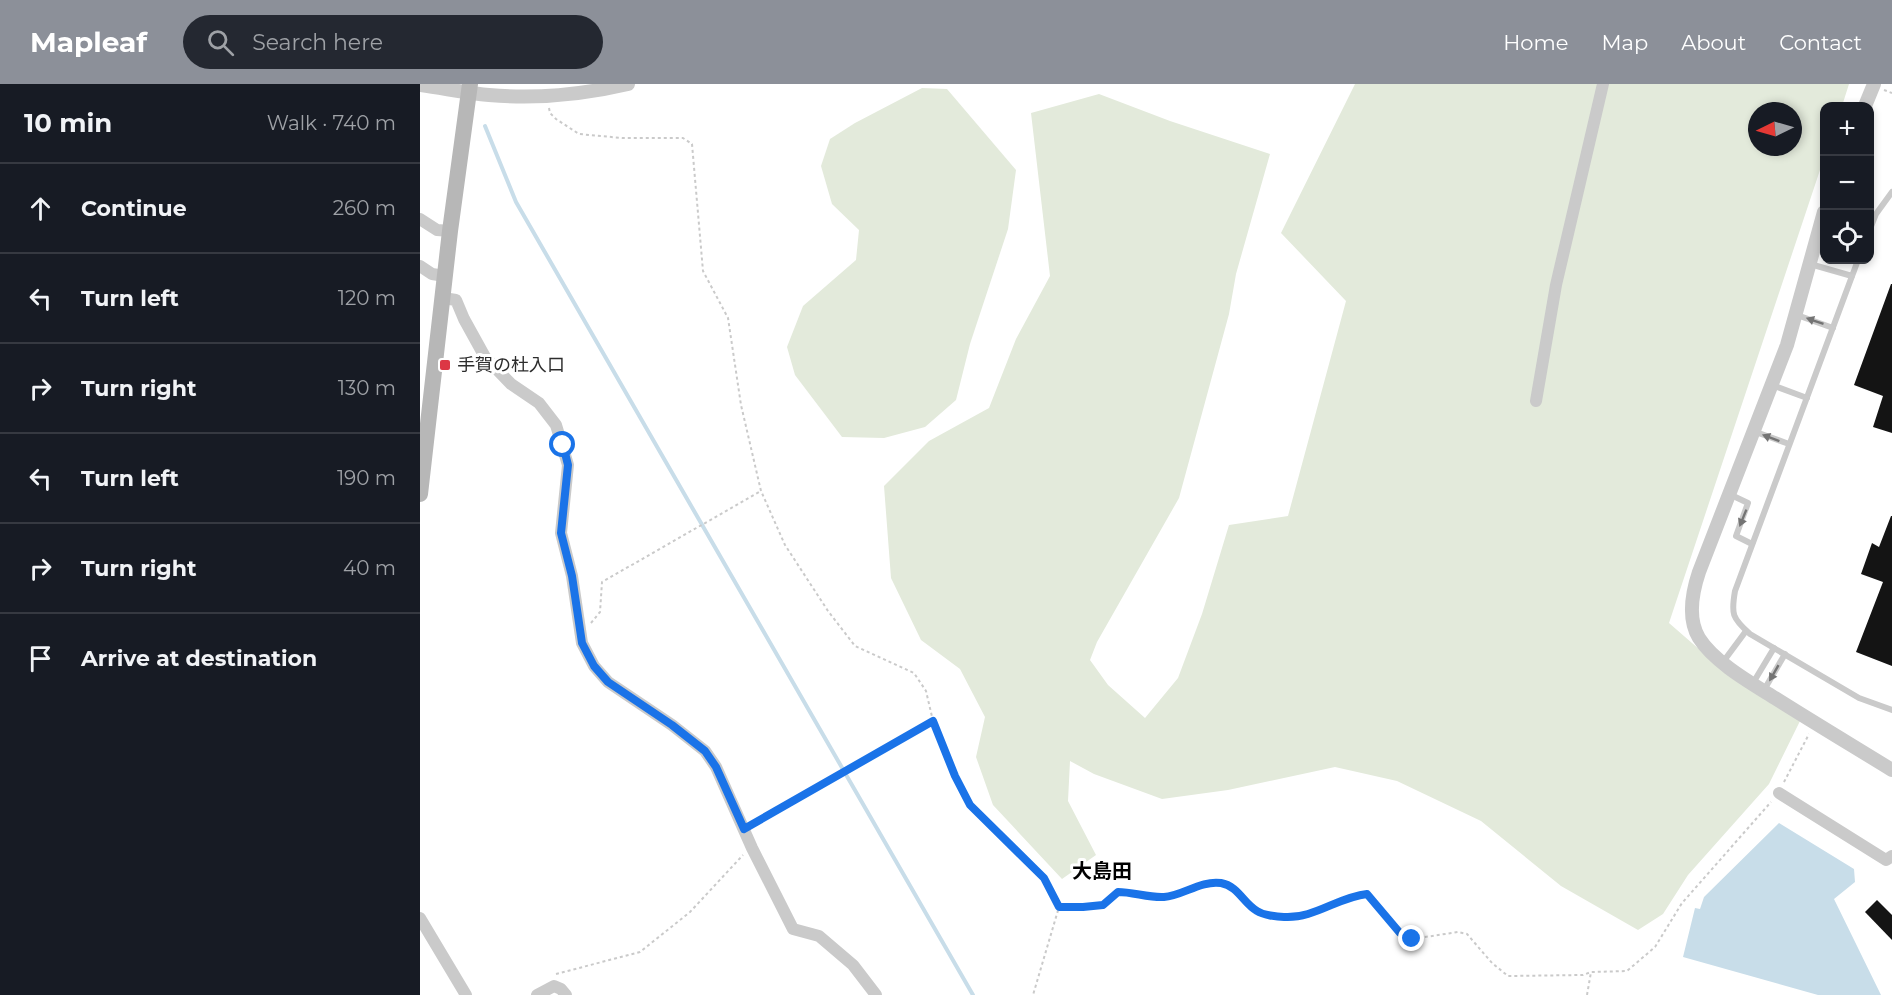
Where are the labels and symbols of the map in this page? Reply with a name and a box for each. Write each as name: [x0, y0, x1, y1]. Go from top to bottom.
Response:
north arrow: [1748, 102, 1802, 156]
one-way arrow: [1805, 316, 1823, 326]
place label: 手賀の杜入口: [457, 354, 565, 376]
marker: 手賀の杜入口: [438, 358, 452, 372]
route start: [549, 431, 575, 457]
one-way arrow: [1762, 432, 1780, 442]
one-way arrow: [1738, 509, 1748, 527]
one-way arrow: [1770, 664, 1780, 681]
district label: 大島田: [1072, 859, 1132, 883]
route end: [1398, 925, 1424, 951]

